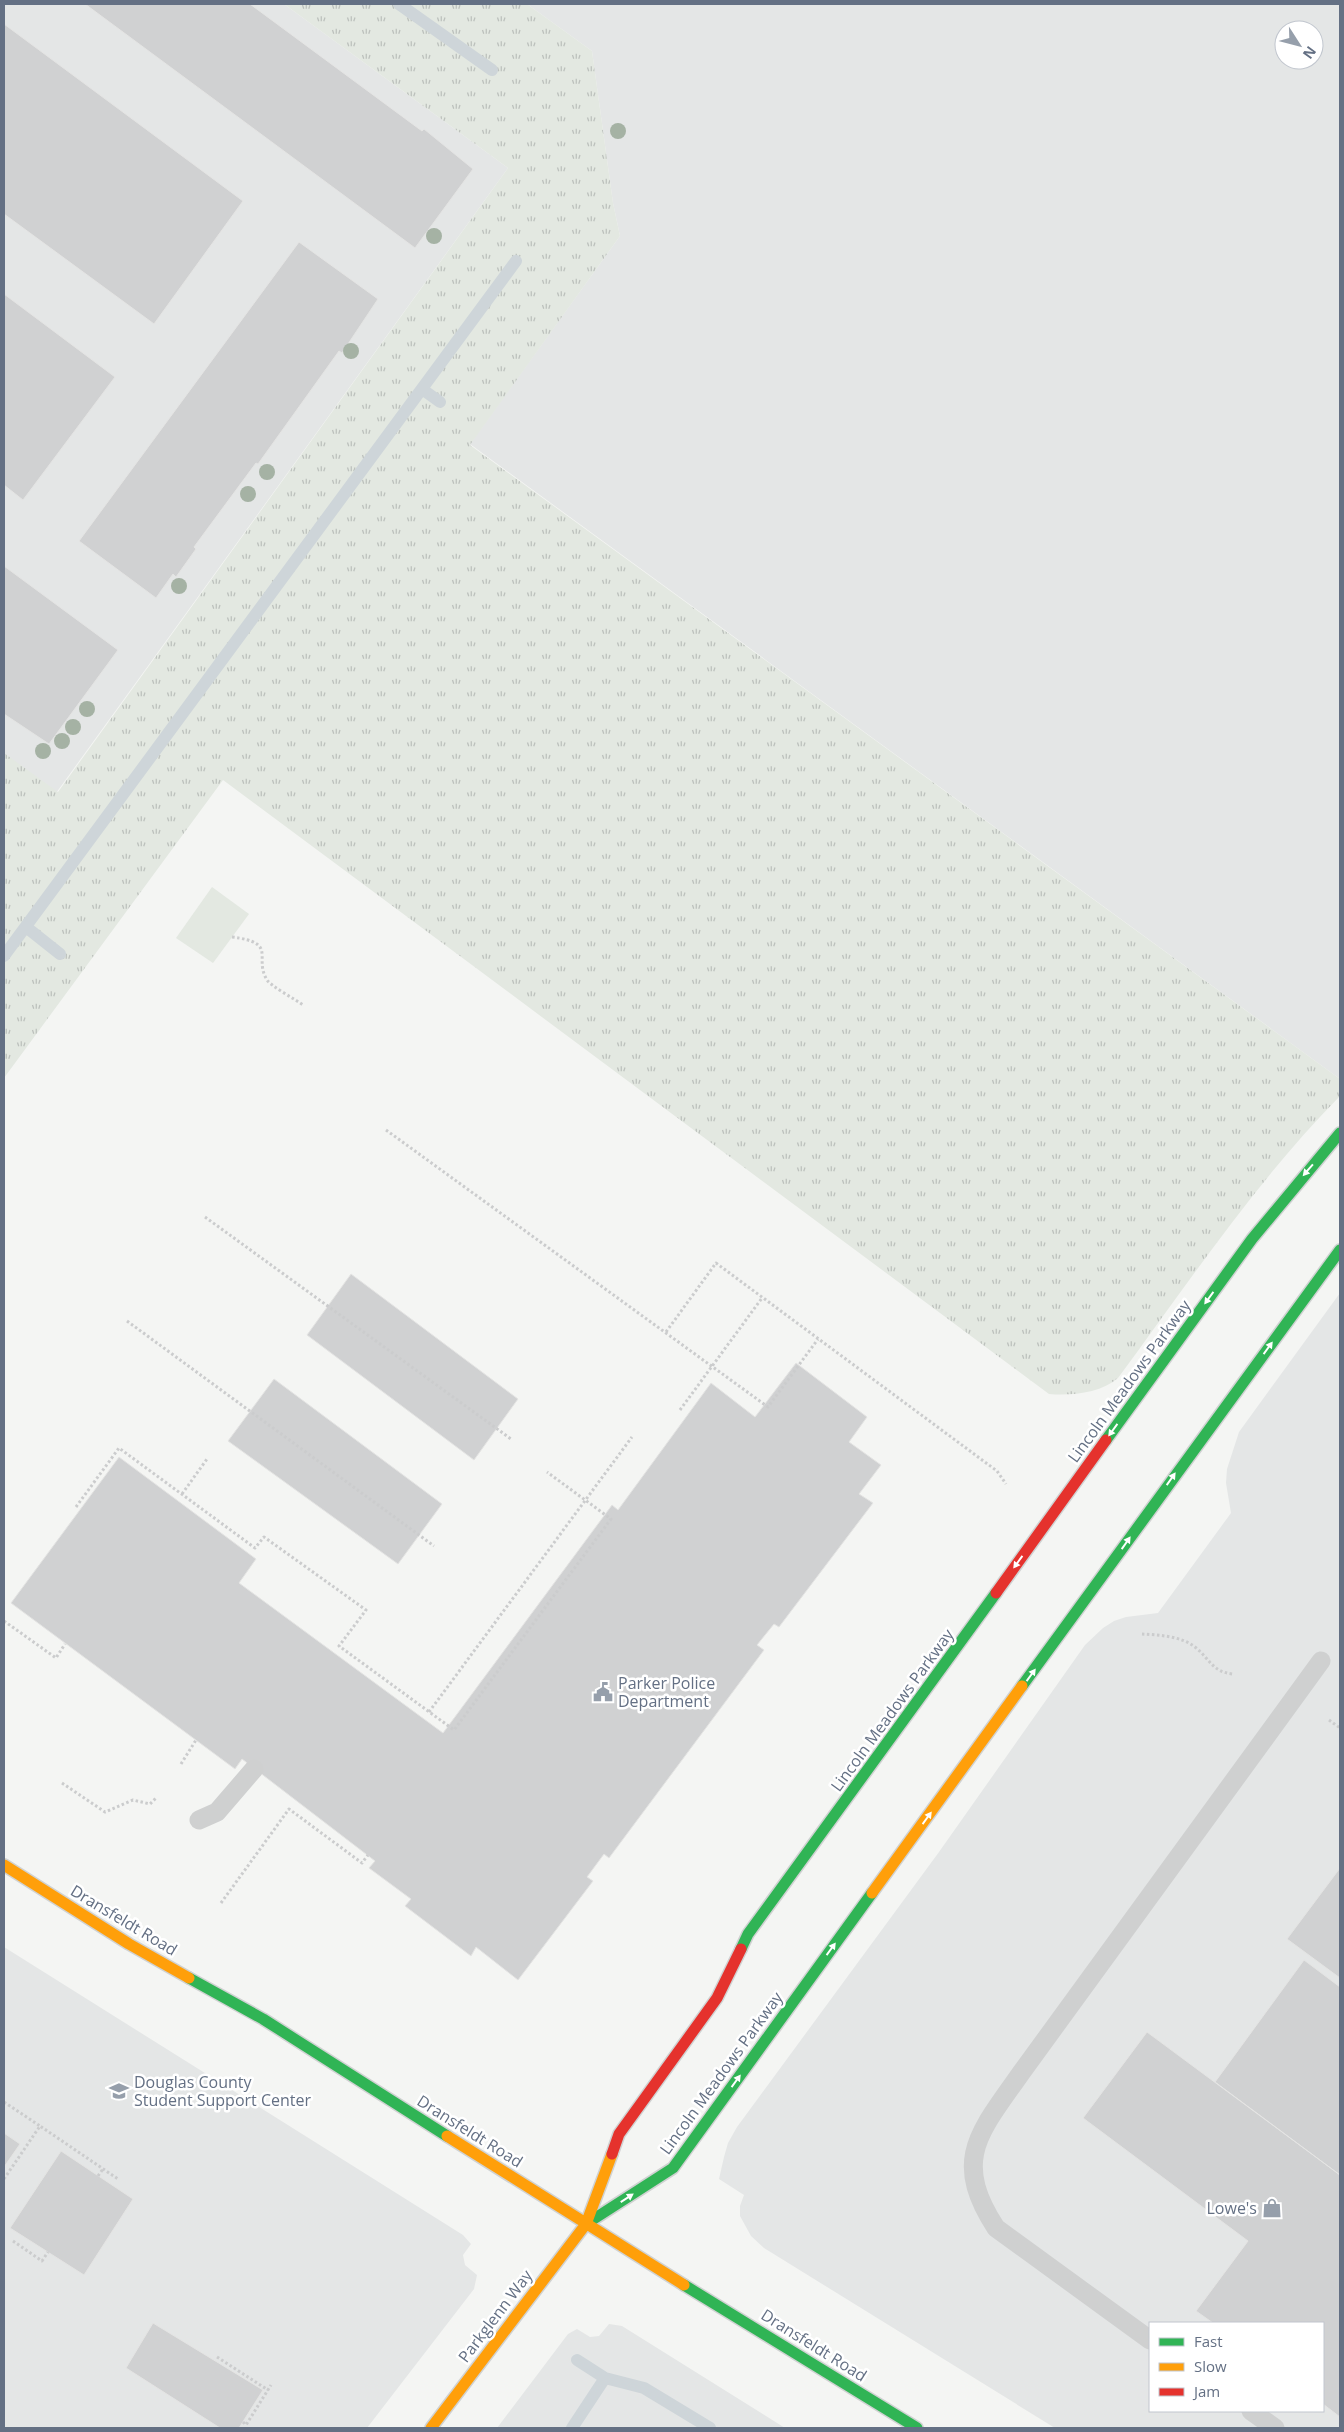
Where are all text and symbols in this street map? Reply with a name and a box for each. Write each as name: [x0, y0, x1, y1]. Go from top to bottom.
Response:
north arrow: [1274, 20, 1324, 70]
text: N: [1299, 43, 1321, 63]
one-way arrow: [1302, 1163, 1313, 1176]
one-way arrow: [1204, 1292, 1214, 1305]
street label: Lincoln Meadows Parkway: [1062, 1294, 1196, 1467]
one-way arrow: [1263, 1341, 1273, 1355]
one-way arrow: [1108, 1423, 1118, 1437]
one-way arrow: [1166, 1472, 1176, 1485]
one-way arrow: [1121, 1536, 1131, 1550]
one-way arrow: [1013, 1555, 1023, 1568]
street label: Lincoln Meadows Parkway: [825, 1623, 959, 1796]
one-way arrow: [1025, 1669, 1036, 1682]
place label: Parker Police Department: [618, 1672, 715, 1712]
public building icon: Parker Police Department: [592, 1681, 614, 1703]
one-way arrow: [922, 1811, 932, 1825]
street label: Dransfeldt Road: [67, 1879, 181, 1961]
one-way arrow: [826, 1942, 836, 1956]
street label: Lincoln Meadows Parkway: [654, 1986, 788, 2159]
place label: Douglas County Student Support Center: [134, 2071, 311, 2111]
one-way arrow: [731, 2074, 741, 2088]
school or university icon: Douglas County Student Support Center: [108, 2080, 130, 2102]
street label: Dransfeldt Road: [413, 2090, 527, 2172]
one-way arrow: [620, 2193, 633, 2203]
place label: Lowe's: [1207, 2197, 1257, 2219]
shop icon: Lowe's: [1261, 2197, 1283, 2219]
street label: Parkglenn Way: [453, 2264, 538, 2367]
street label: Dransfeldt Road: [757, 2304, 871, 2386]
legend: [1149, 2322, 1324, 2412]
text: Fast: [1194, 2331, 1223, 2351]
text: Slow: [1194, 2356, 1227, 2376]
text: Jam: [1192, 2381, 1220, 2401]

